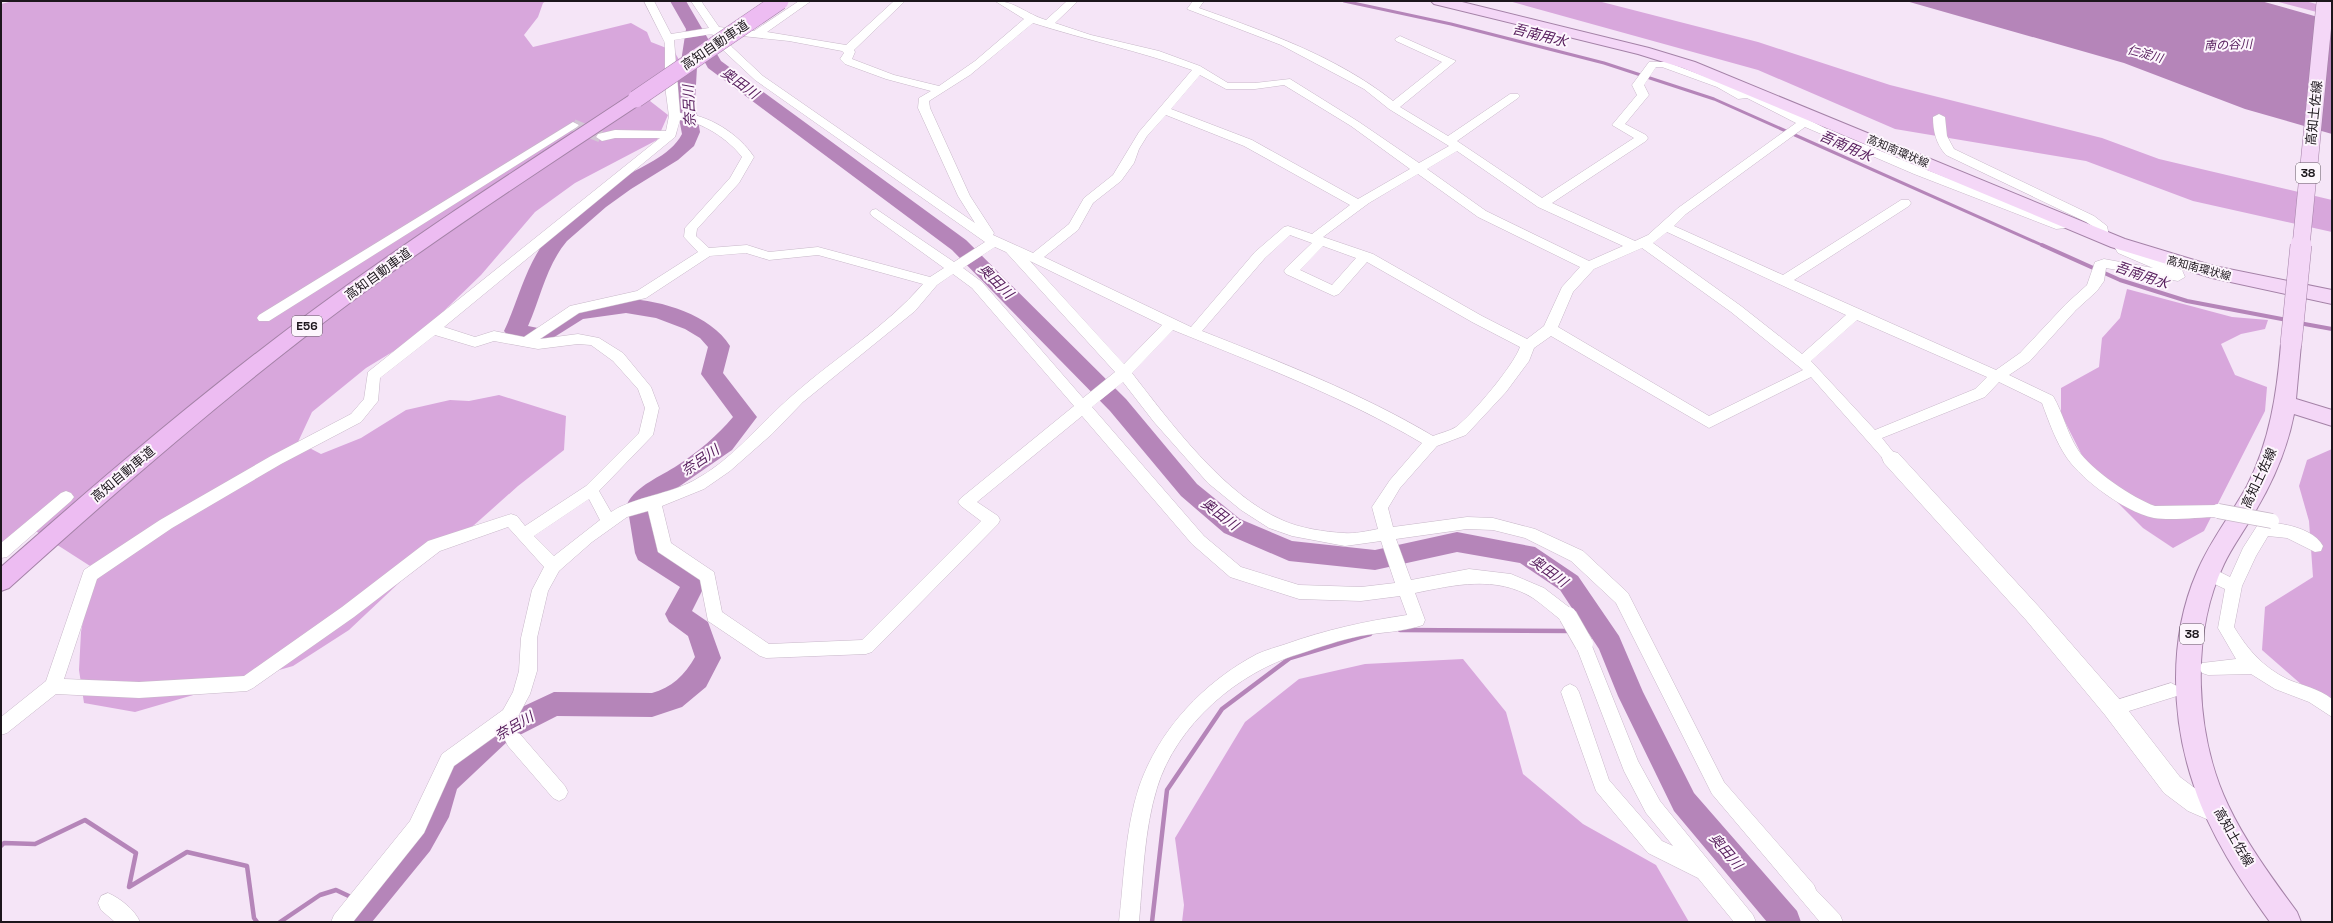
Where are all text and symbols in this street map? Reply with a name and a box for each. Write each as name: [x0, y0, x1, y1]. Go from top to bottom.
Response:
street label: 高知自動車道: [678, 16, 752, 74]
water label: 吾南用水: [1511, 19, 1571, 51]
water label: 南の谷川: [2204, 36, 2254, 54]
water label: 仁淀川: [2126, 42, 2166, 67]
water label: 奥田川: [718, 63, 764, 104]
street label: 高知土佐線: [2302, 80, 2326, 146]
water label: 奈呂川: [679, 83, 699, 127]
water label: 吾南用水: [1817, 126, 1877, 166]
street label: 高知南環状線: [1865, 132, 1931, 170]
road number: 38: [2296, 163, 2320, 183]
street label: 高知自動車道: [341, 244, 415, 304]
street label: 高知南環状線: [2165, 253, 2233, 283]
water label: 吾南用水: [2113, 257, 2173, 293]
water label: 奥田川: [975, 260, 1019, 304]
road number: E56: [292, 316, 322, 336]
water label: 奈呂川: [678, 440, 724, 479]
street label: 高知自動車道: [88, 442, 158, 506]
street label: 高知土佐線: [2238, 445, 2280, 511]
water label: 奥田川: [1198, 494, 1244, 535]
water label: 奥田川: [1527, 551, 1573, 592]
road number: 38: [2180, 624, 2204, 644]
water label: 奈呂川: [491, 707, 538, 744]
street label: 高知土佐線: [2210, 805, 2258, 869]
water label: 奥田川: [1706, 829, 1748, 874]

